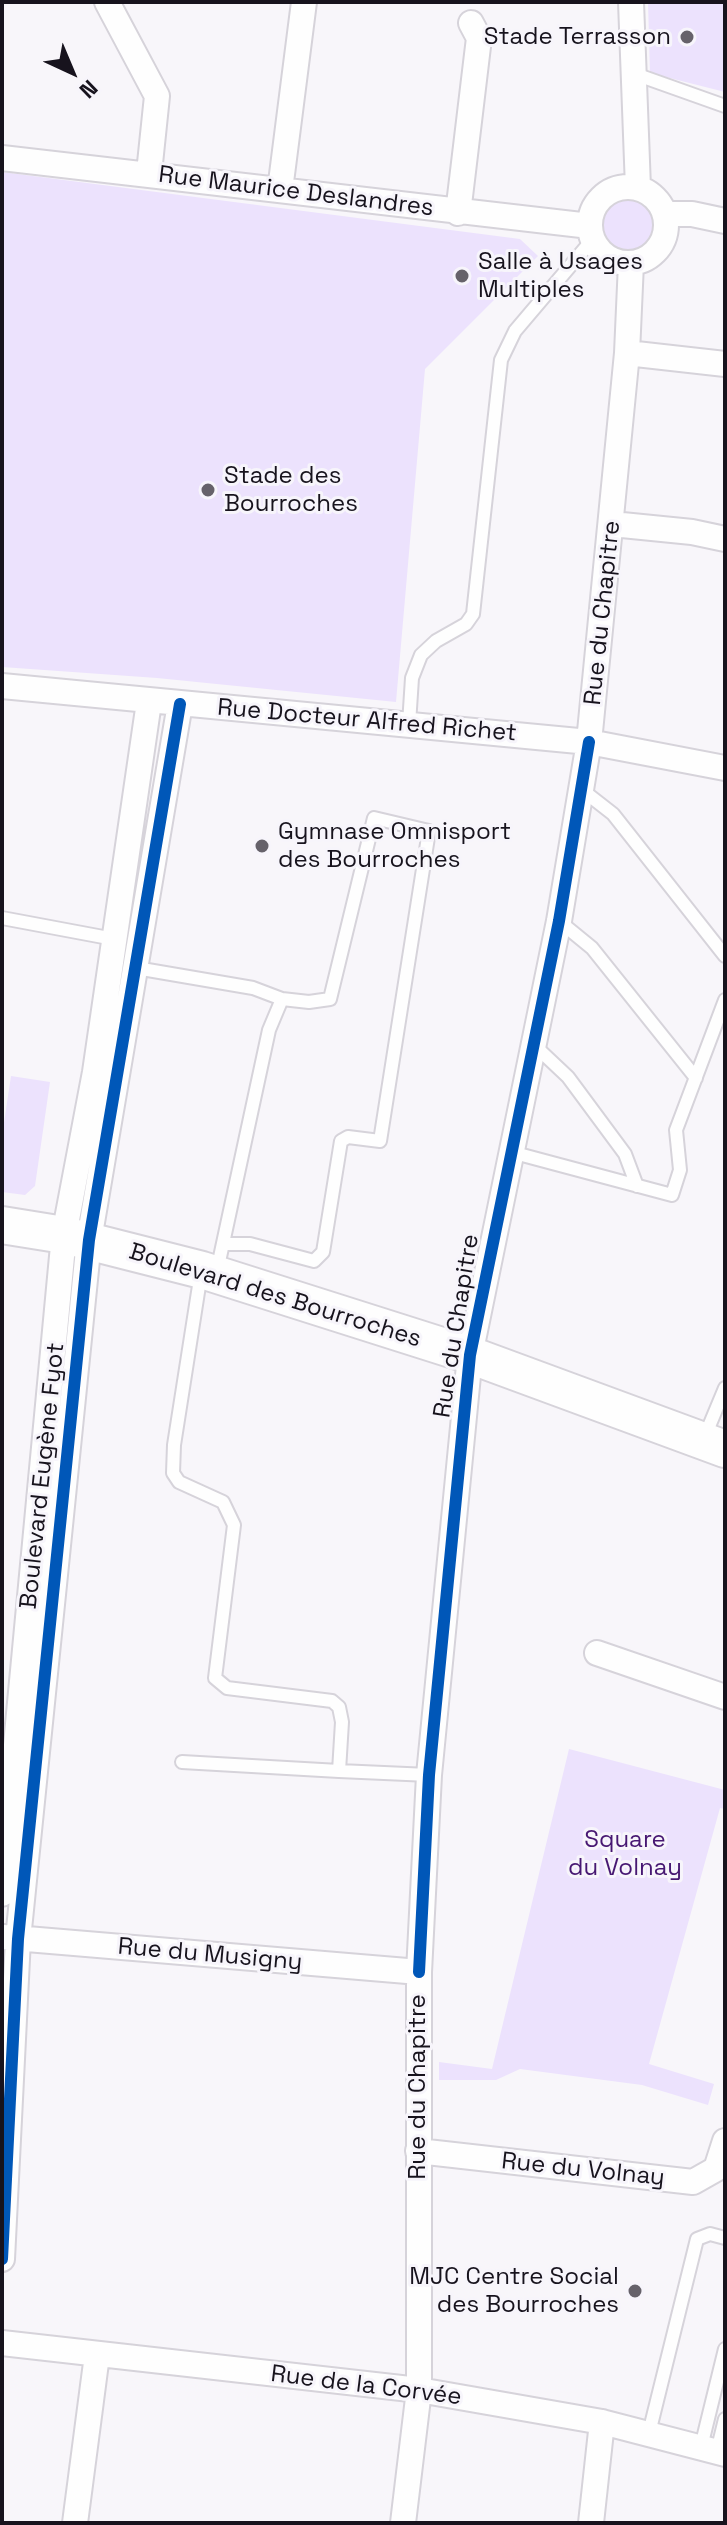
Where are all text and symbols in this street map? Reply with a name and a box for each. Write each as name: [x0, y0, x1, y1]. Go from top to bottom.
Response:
place label: Stade Terrasson: [484, 23, 671, 51]
marker: Stade Terrasson: [678, 28, 696, 46]
north arrow: [32, 32, 112, 112]
text: N: [74, 74, 104, 104]
street label: Rue Maurice Deslandres: [157, 161, 435, 223]
place label: Salle à Usages Multiples: [478, 248, 643, 304]
marker: Salle à Usages Multiples: [453, 267, 471, 285]
place label: Stade des Bourroches: [224, 462, 358, 518]
marker: Stade des Bourroches: [199, 481, 217, 499]
street label: Rue du Chapitre: [579, 519, 627, 707]
street label: Rue Docteur Alfred Richet: [216, 694, 518, 748]
place label: Gymnase Omnisport des Bourroches: [278, 818, 511, 874]
marker: Gymnase Omnisport des Bourroches: [253, 837, 271, 855]
street label: Rue du Chapitre: [428, 1232, 486, 1420]
street label: Boulevard des Bourroches: [125, 1238, 425, 1354]
street label: Boulevard Eugène Fyot: [15, 1341, 71, 1611]
park label: Square du Volnay: [568, 1826, 682, 1882]
street label: Rue du Musigny: [117, 1933, 303, 1977]
street label: Rue du Chapitre: [404, 1994, 432, 2180]
street label: Rue du Volnay: [500, 2147, 666, 2193]
place label: MJC Centre Social des Bourroches: [409, 2263, 619, 2319]
marker: MJC Centre Social des Bourroches: [626, 2282, 644, 2300]
street label: Rue de la Corvée: [269, 2360, 463, 2412]

